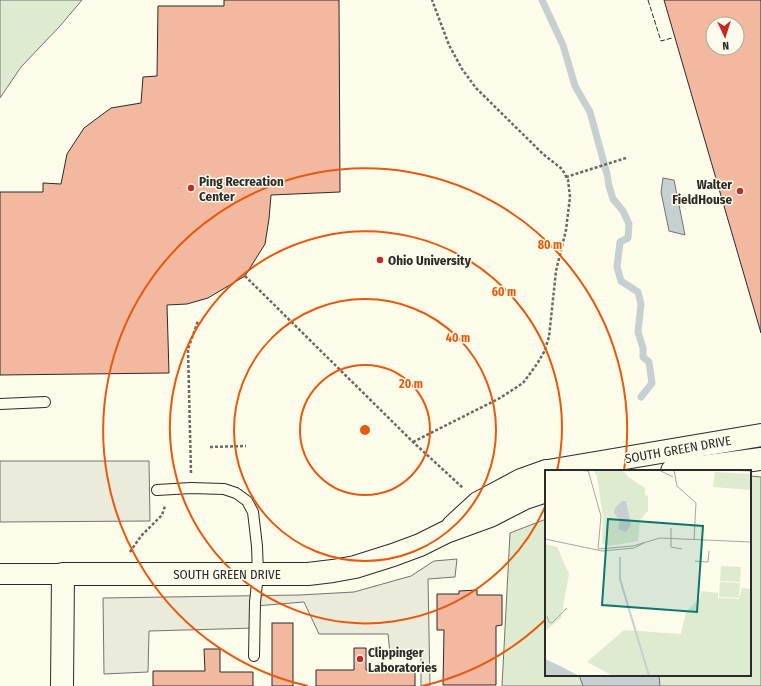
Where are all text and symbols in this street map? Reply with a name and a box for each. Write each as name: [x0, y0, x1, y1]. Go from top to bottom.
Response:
north arrow: [705, 16, 745, 56]
text: N: [722, 39, 729, 52]
place label: Ping Recreation Center: [199, 174, 284, 204]
place label: Walter FieldHouse: [672, 177, 732, 207]
marker: Ping Recreation Center: [186, 183, 196, 193]
marker: Walter FieldHouse: [735, 186, 745, 196]
text: 80 m: [538, 238, 562, 252]
place label: Ohio University: [388, 253, 472, 268]
marker: Ohio University: [375, 255, 385, 265]
text: 60 m: [492, 285, 516, 299]
text: 40 m: [446, 331, 470, 345]
text: 20 m: [398, 377, 423, 391]
centre of rings: [358, 423, 372, 437]
street label: SOUTH GREEN DRIVE: [624, 433, 732, 466]
inset map: [545, 470, 751, 676]
street label: SOUTH GREEN DRIVE: [173, 567, 281, 582]
place label: Clippinger Laboratories: [368, 645, 437, 675]
marker: Clippinger Laboratories: [355, 654, 365, 664]

